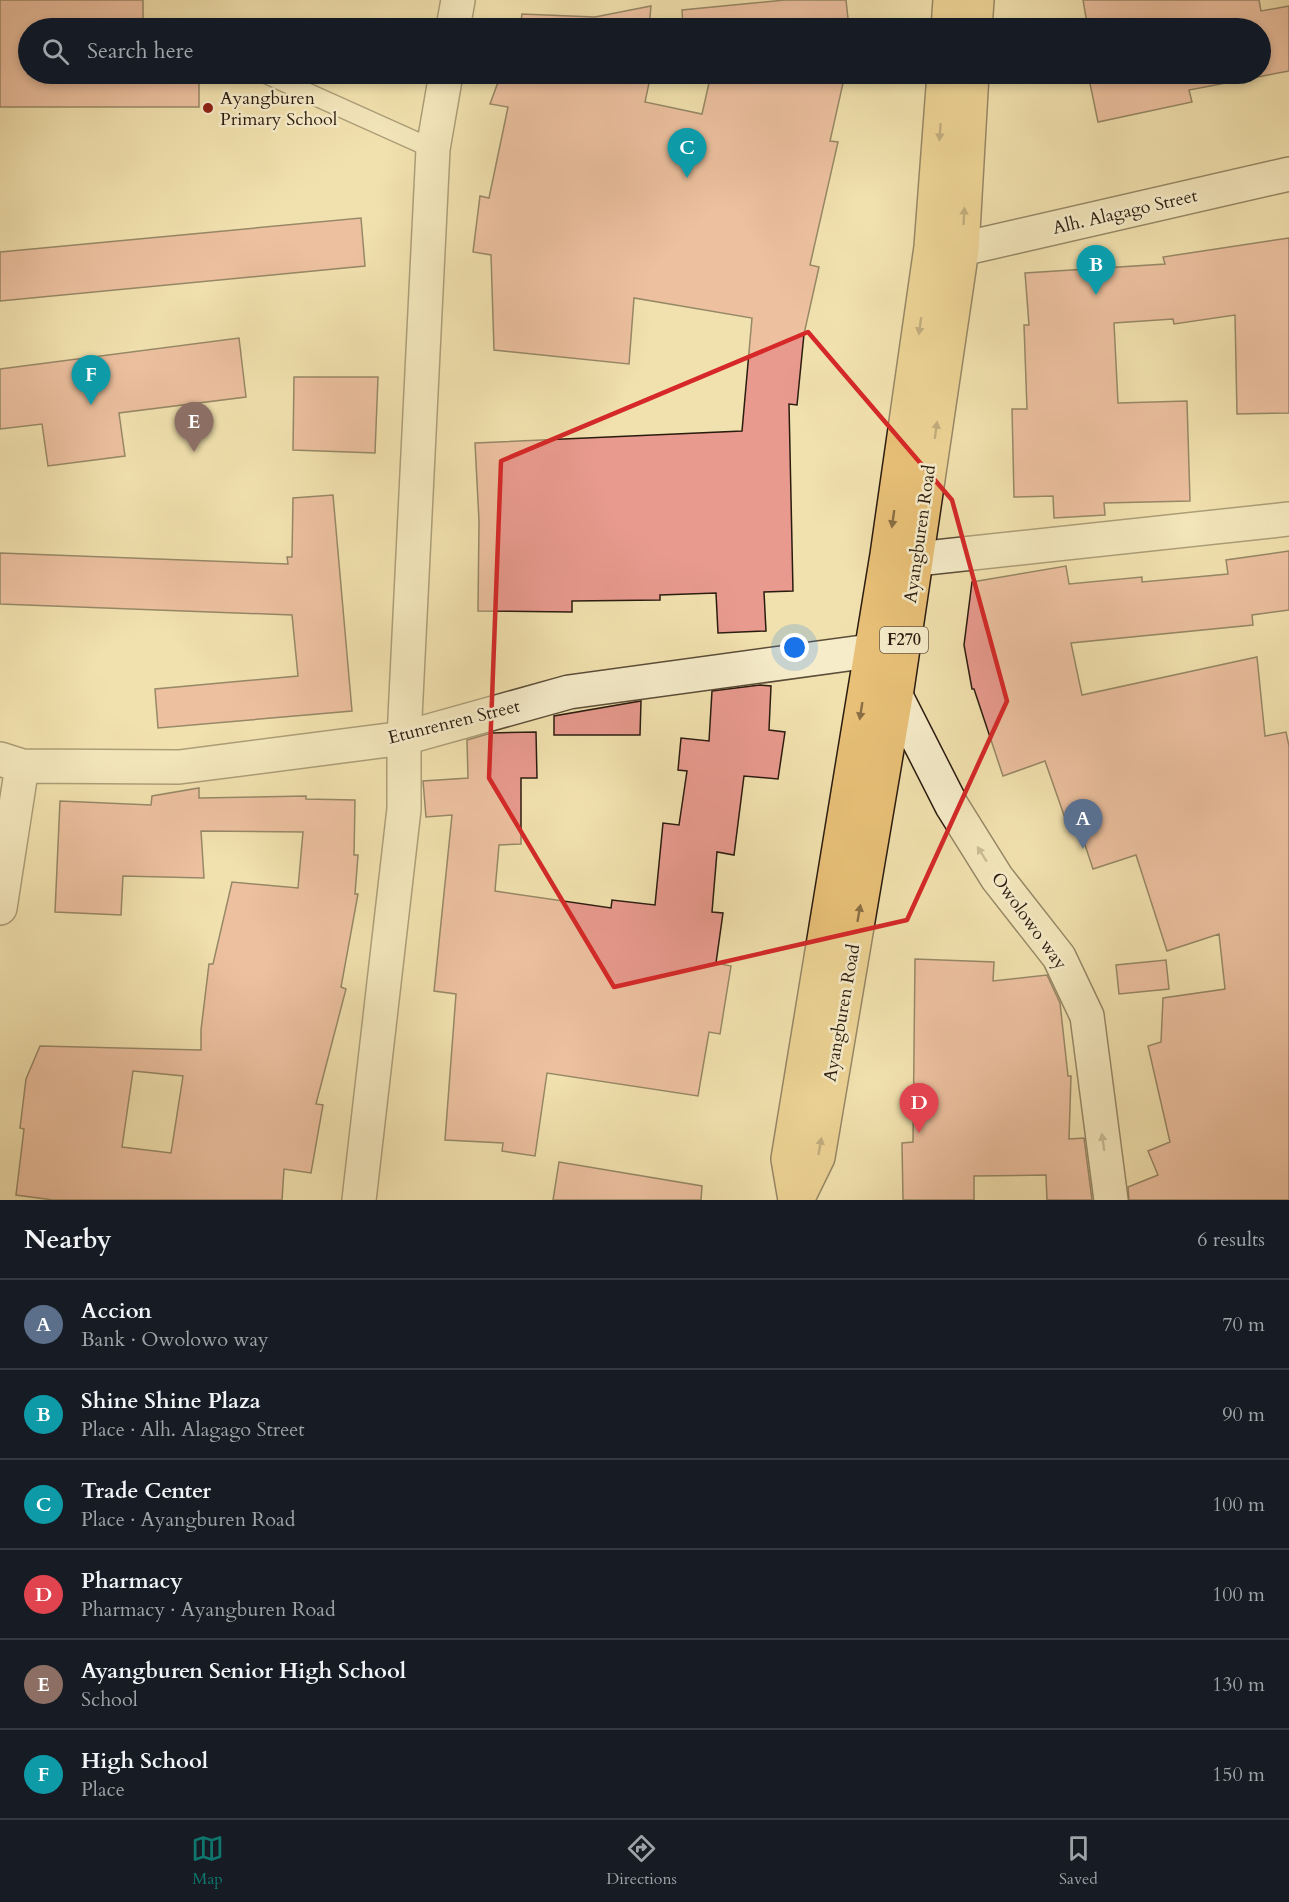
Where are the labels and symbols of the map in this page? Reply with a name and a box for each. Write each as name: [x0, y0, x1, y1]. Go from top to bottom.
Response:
place label: Ayangburen Primary School: [220, 86, 338, 132]
marker: Ayangburen Primary School: [201, 101, 215, 115]
one-way arrow: [935, 122, 945, 141]
pin: C: [668, 128, 706, 178]
street label: Alh. Alagago Street: [1050, 183, 1200, 241]
one-way arrow: [959, 206, 968, 225]
pin: B: [1076, 246, 1116, 295]
one-way arrow: [915, 316, 924, 335]
pin: F: [72, 356, 110, 405]
pin: E: [174, 402, 214, 452]
one-way arrow: [931, 420, 940, 439]
street label: Ayangburen Road: [898, 463, 942, 605]
one-way arrow: [888, 509, 897, 528]
road number: F270: [880, 627, 928, 653]
your location: [780, 633, 809, 662]
street label: Etunrenren Street: [385, 693, 523, 750]
one-way arrow: [856, 702, 865, 721]
pin: A: [1064, 800, 1102, 849]
one-way arrow: [977, 846, 988, 862]
street label: Owolowo way: [985, 867, 1073, 975]
one-way arrow: [855, 903, 864, 922]
street label: Ayangburen Road: [818, 942, 866, 1084]
pin: D: [900, 1084, 938, 1133]
one-way arrow: [1098, 1132, 1107, 1151]
one-way arrow: [816, 1137, 825, 1156]

